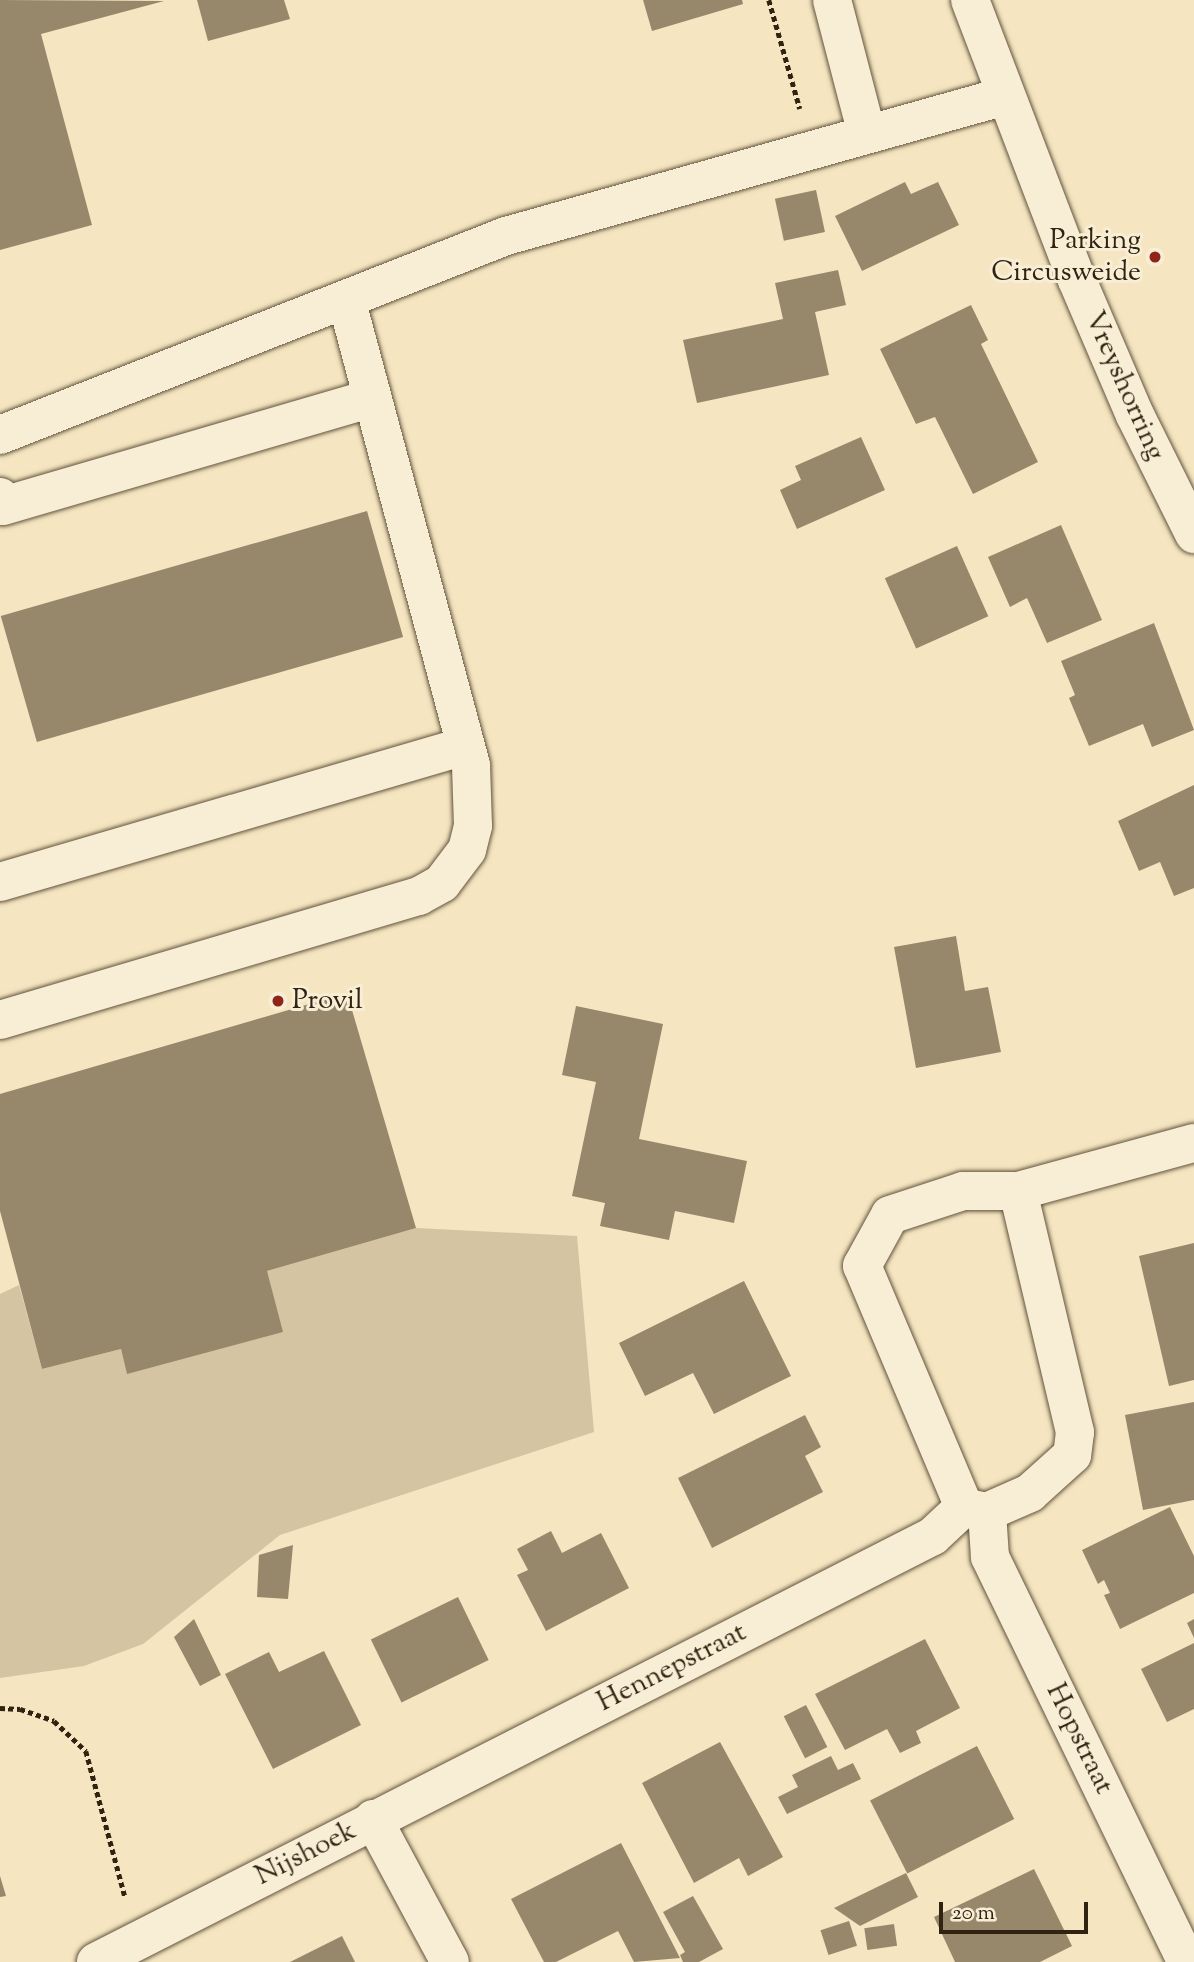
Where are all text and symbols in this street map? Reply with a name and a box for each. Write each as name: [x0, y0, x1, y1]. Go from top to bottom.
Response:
place label: Parking Circusweide: [991, 224, 1141, 290]
marker: Parking Circusweide: [1147, 249, 1163, 265]
street label: Vreyshorring: [1076, 306, 1172, 466]
place label: Provil: [292, 984, 363, 1018]
marker: Provil: [270, 993, 286, 1009]
street label: Hennepstraat: [592, 1616, 752, 1720]
street label: Hopstraat: [1038, 1678, 1120, 1800]
street label: Nijshoek: [250, 1814, 362, 1894]
scale bar: [942, 1888, 1091, 1932]
text: 20 m: [952, 1899, 995, 1929]

